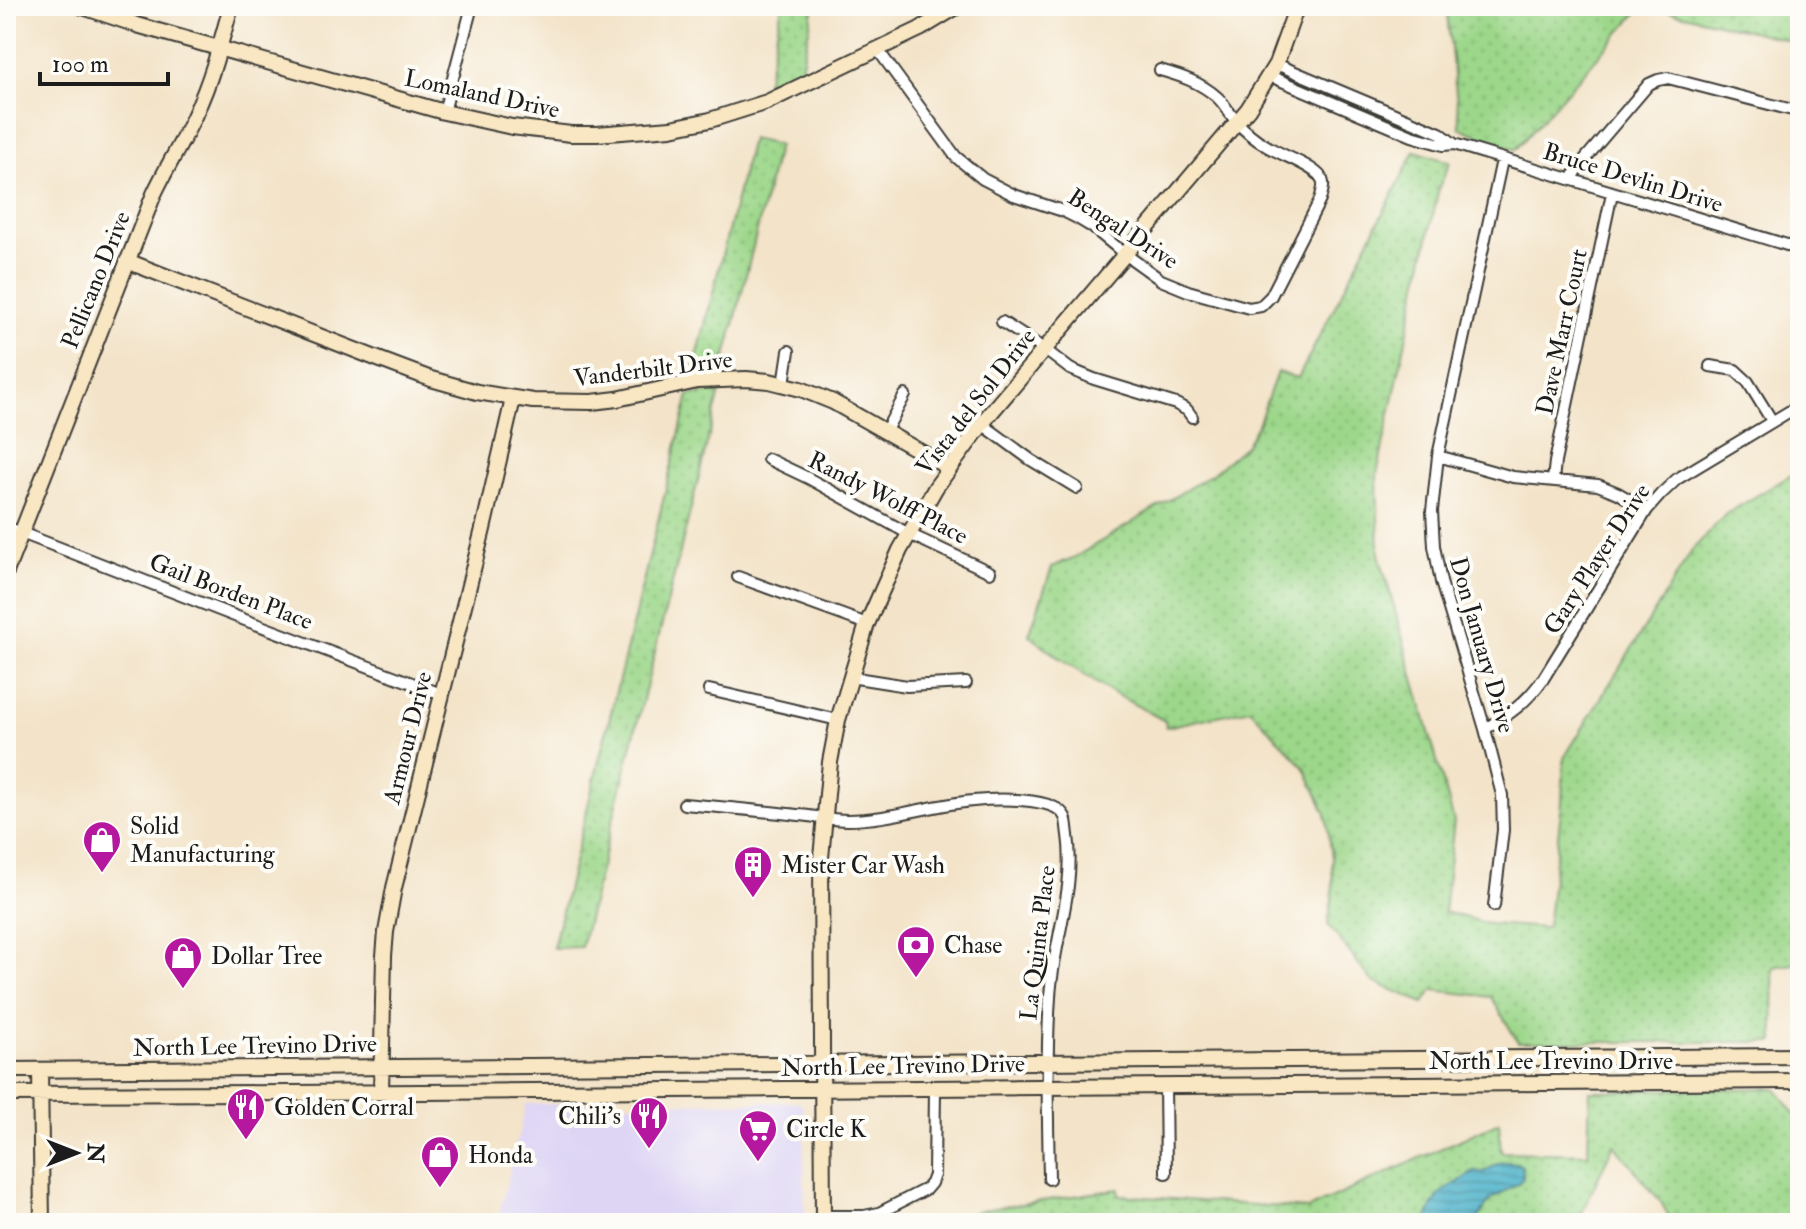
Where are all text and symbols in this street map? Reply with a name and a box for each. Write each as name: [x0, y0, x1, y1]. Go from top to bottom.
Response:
scale bar: [40, 36, 168, 86]
text: 100 m: [52, 49, 109, 80]
street label: Lomaland Drive: [402, 62, 562, 126]
street label: Bruce Devlin Drive: [1539, 136, 1727, 220]
street label: Bengal Drive: [1062, 182, 1184, 276]
street label: Pellicano Drive: [54, 207, 138, 353]
street label: Dave Marr Court: [1529, 246, 1595, 418]
street label: Vista del Sol Drive: [909, 322, 1043, 482]
street label: Vanderbilt Drive: [572, 344, 734, 394]
street label: Randy Wolff Place: [803, 444, 973, 552]
street label: Gary Player Drive: [1537, 478, 1657, 640]
street label: Gail Borden Place: [145, 547, 317, 637]
street label: Don January Drive: [1442, 553, 1522, 737]
street label: Armour Drive: [376, 668, 439, 809]
place label: Solid Manufacturing: [130, 811, 276, 870]
shop icon: Solid Manufacturing: [81, 819, 123, 874]
building icon: Mister Car Wash: [732, 844, 774, 899]
place label: Mister Car Wash: [781, 850, 945, 881]
street label: La Quinta Place: [1013, 864, 1063, 1022]
bank icon: Chase: [895, 924, 937, 979]
place label: Chase: [944, 930, 1002, 961]
shop icon: Dollar Tree: [162, 935, 204, 990]
place label: Dollar Tree: [211, 941, 322, 972]
street label: North Lee Trevino Drive: [133, 1028, 377, 1064]
street label: North Lee Trevino Drive: [1429, 1046, 1673, 1077]
street label: North Lee Trevino Drive: [781, 1048, 1025, 1084]
restaurant icon: Golden Corral: [225, 1086, 267, 1141]
place label: Golden Corral: [274, 1092, 414, 1123]
restaurant icon: Chili's: [628, 1095, 670, 1150]
place label: Chili's: [558, 1101, 621, 1132]
supermarket icon: Circle K: [737, 1108, 779, 1163]
north arrow: [36, 1113, 116, 1193]
place label: Circle K: [786, 1114, 866, 1145]
shop icon: Honda: [419, 1134, 461, 1189]
place label: Honda: [468, 1140, 534, 1171]
text: N: [81, 1142, 109, 1163]

